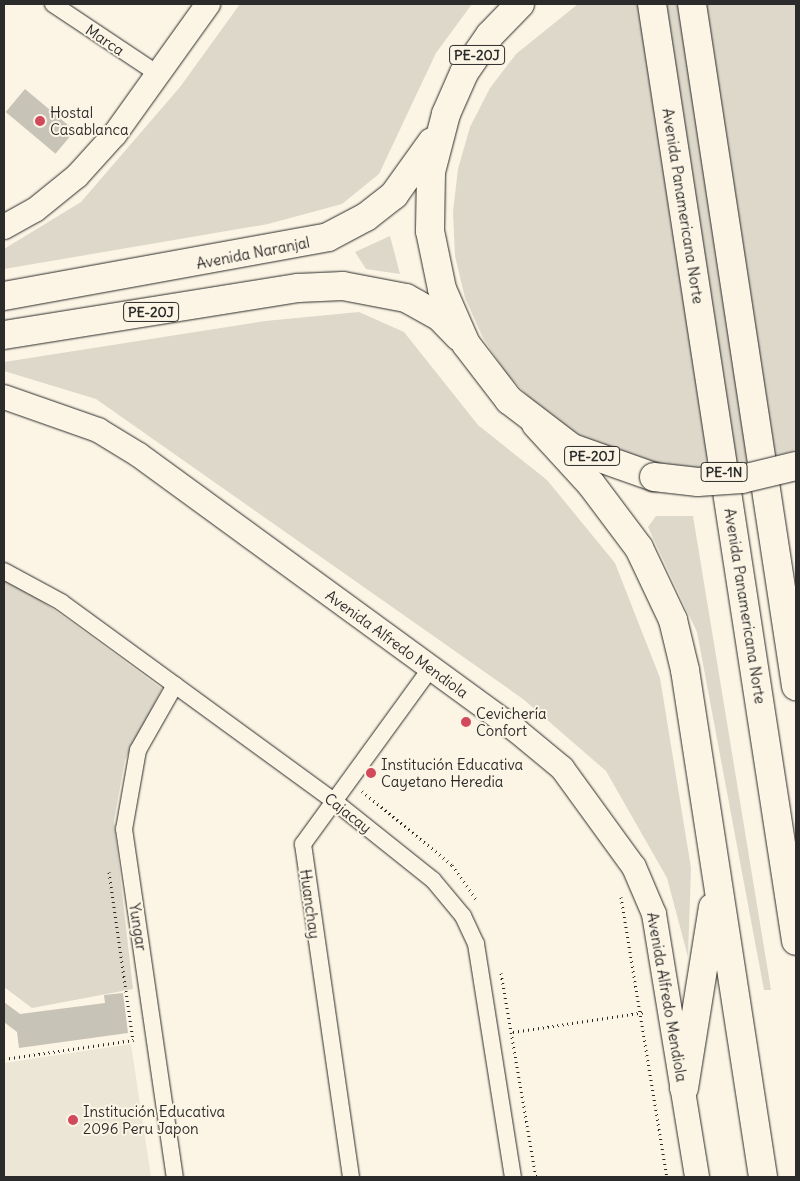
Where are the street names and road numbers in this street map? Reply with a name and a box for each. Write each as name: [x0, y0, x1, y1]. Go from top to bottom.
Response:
street label: Marca: [82, 21, 128, 59]
road number: PE-20J: [448, 44, 506, 66]
street label: Avenida Panamericana Norte: [659, 107, 707, 305]
street label: Avenida Naranjal: [195, 233, 311, 273]
road number: PE-20J: [122, 300, 180, 324]
road number: PE-20J: [563, 444, 621, 468]
road number: PE-1N: [700, 461, 748, 484]
street label: Avenida Panamericana Norte: [721, 507, 769, 705]
street label: Avenida Alfredo Mendiola: [322, 586, 472, 702]
street label: Cajacay: [321, 789, 375, 837]
street label: Huanchay: [296, 868, 324, 940]
street label: Yungar: [125, 902, 151, 952]
street label: Avenida Alfredo Mendiola: [643, 911, 691, 1083]

